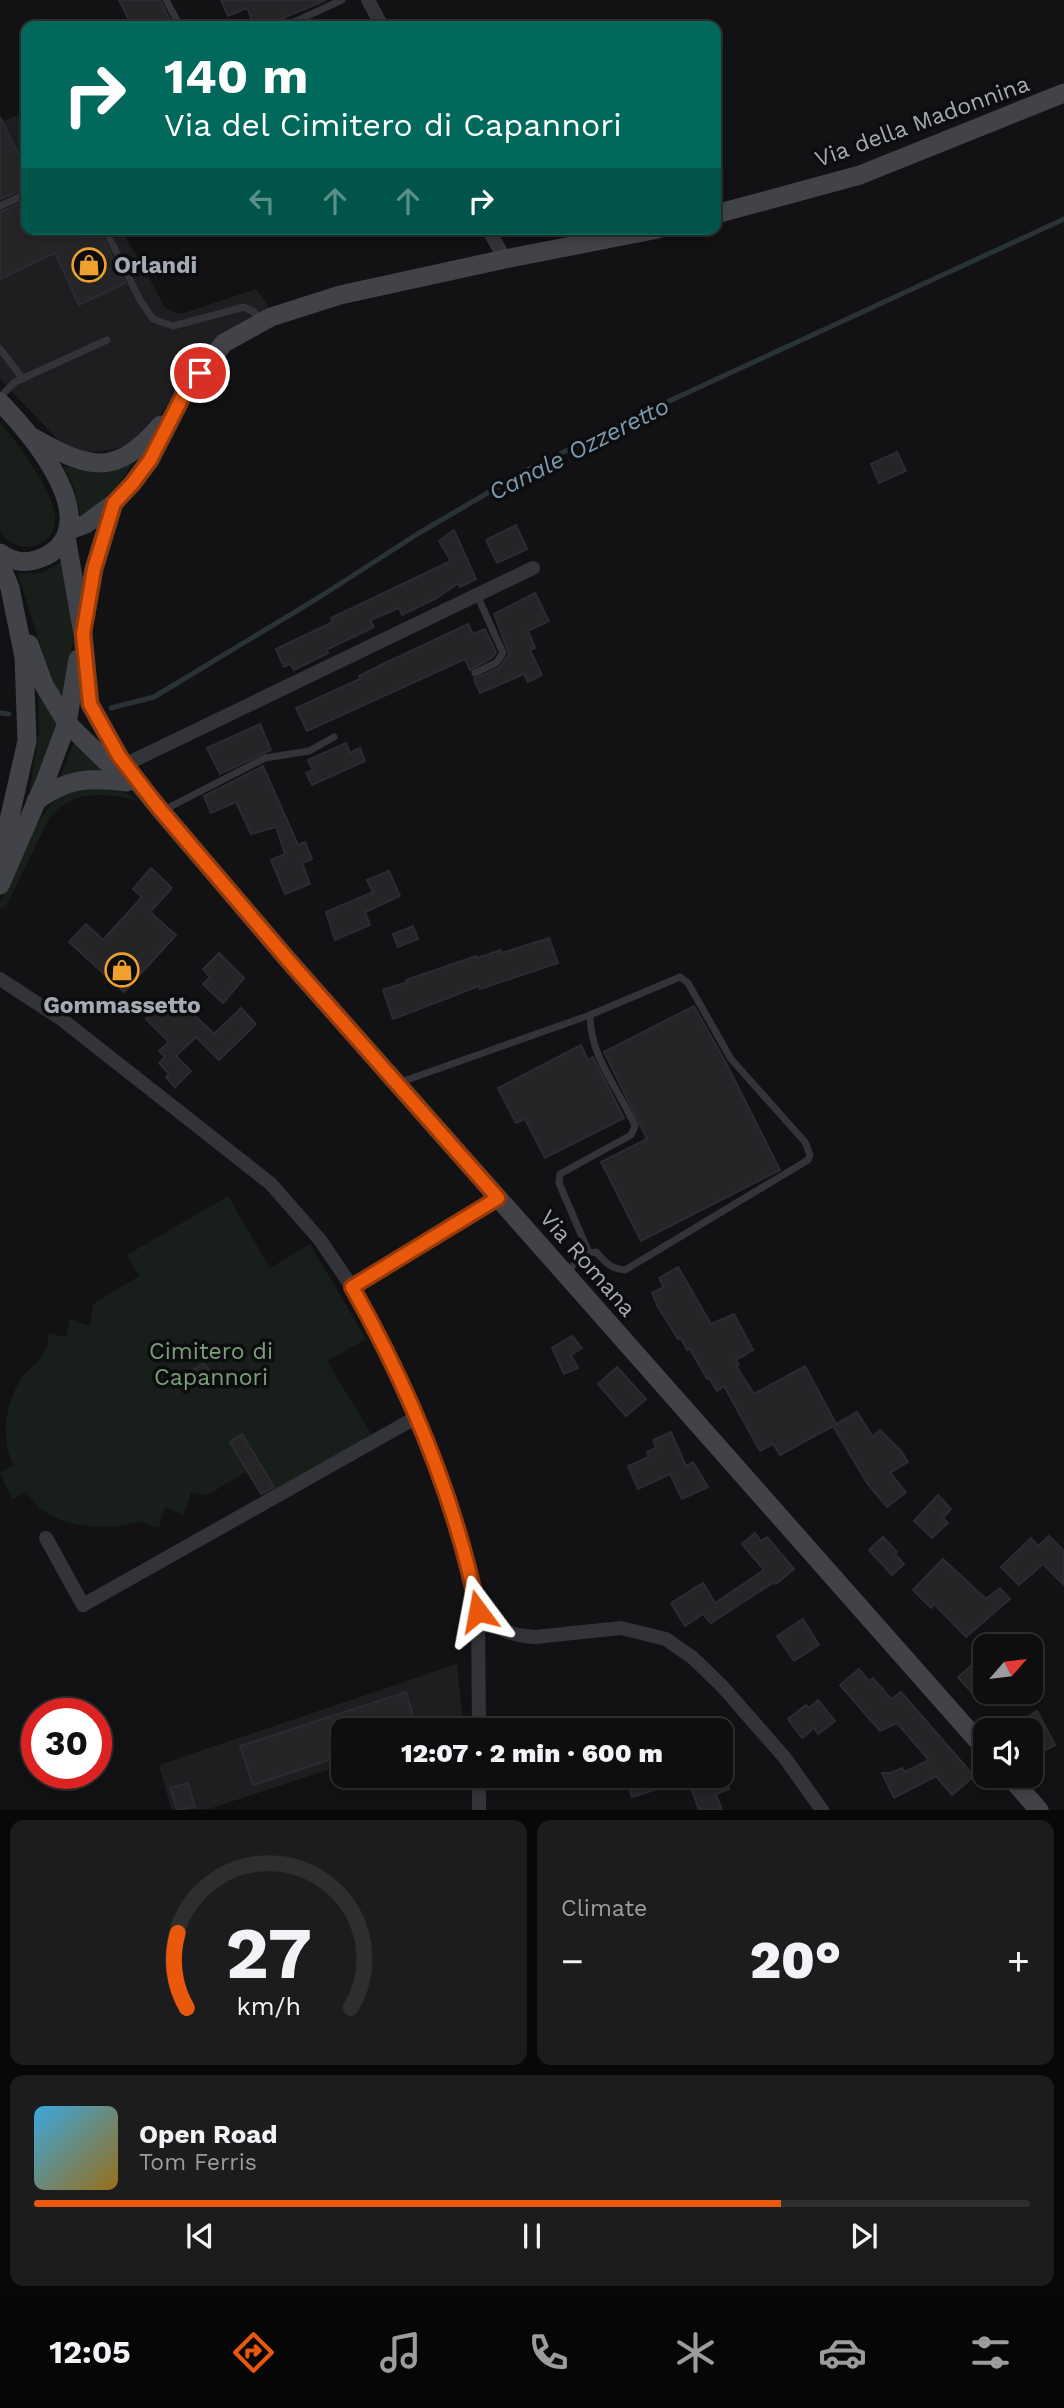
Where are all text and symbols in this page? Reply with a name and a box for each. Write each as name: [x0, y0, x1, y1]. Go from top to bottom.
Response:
text: 140 m: [164, 47, 308, 105]
icon: right: [49, 49, 140, 140]
street label: Via della Madonnina: [811, 70, 1033, 173]
text: Via del Cimitero di Capannori: [164, 106, 622, 144]
icon: left: [243, 182, 281, 220]
icon: ahead: [316, 182, 354, 220]
icon: ahead: [389, 182, 427, 220]
icon: right: [462, 182, 500, 220]
shop icon: Orlandi: [70, 246, 108, 284]
place label: Orlandi: [114, 252, 197, 279]
pin: [170, 343, 230, 403]
icon: arrive: [181, 354, 219, 392]
water label: Canale Ozzeretto: [484, 392, 674, 506]
shop icon: Gommassetto: [103, 951, 141, 989]
place label: Gommassetto: [43, 992, 201, 1019]
street label: Via Romana: [534, 1205, 641, 1322]
park label: Cimitero di Capannori: [149, 1338, 273, 1391]
position arrow: [441, 1574, 515, 1648]
north arrow: [973, 1634, 1043, 1704]
map controls: [973, 1634, 1043, 1788]
speed limit sign: 30: [21, 1698, 112, 1789]
button: sound: [973, 1718, 1043, 1788]
text: 12:07 · 2 min · 600 m: [401, 1738, 663, 1768]
text: Climate: [561, 1895, 647, 1922]
text: 27: [225, 1911, 312, 1997]
text: 20°: [750, 1930, 841, 1991]
text: −: [561, 1939, 584, 1983]
text: +: [1007, 1939, 1030, 1983]
text: km/h: [236, 1992, 301, 2021]
text: Open Road: [139, 2119, 277, 2149]
text: Tom Ferris: [139, 2149, 257, 2176]
icon: previous: [181, 2217, 219, 2255]
icon: pause: [513, 2217, 551, 2255]
icon: next: [845, 2217, 883, 2255]
icon: directions: [229, 2328, 278, 2377]
icon: music: [376, 2328, 425, 2377]
icon: phone: [524, 2328, 573, 2377]
icon: climate: [671, 2328, 720, 2377]
icon: car: [818, 2328, 867, 2377]
icon: filters: [966, 2328, 1015, 2377]
text: 12:05: [49, 2333, 131, 2371]

